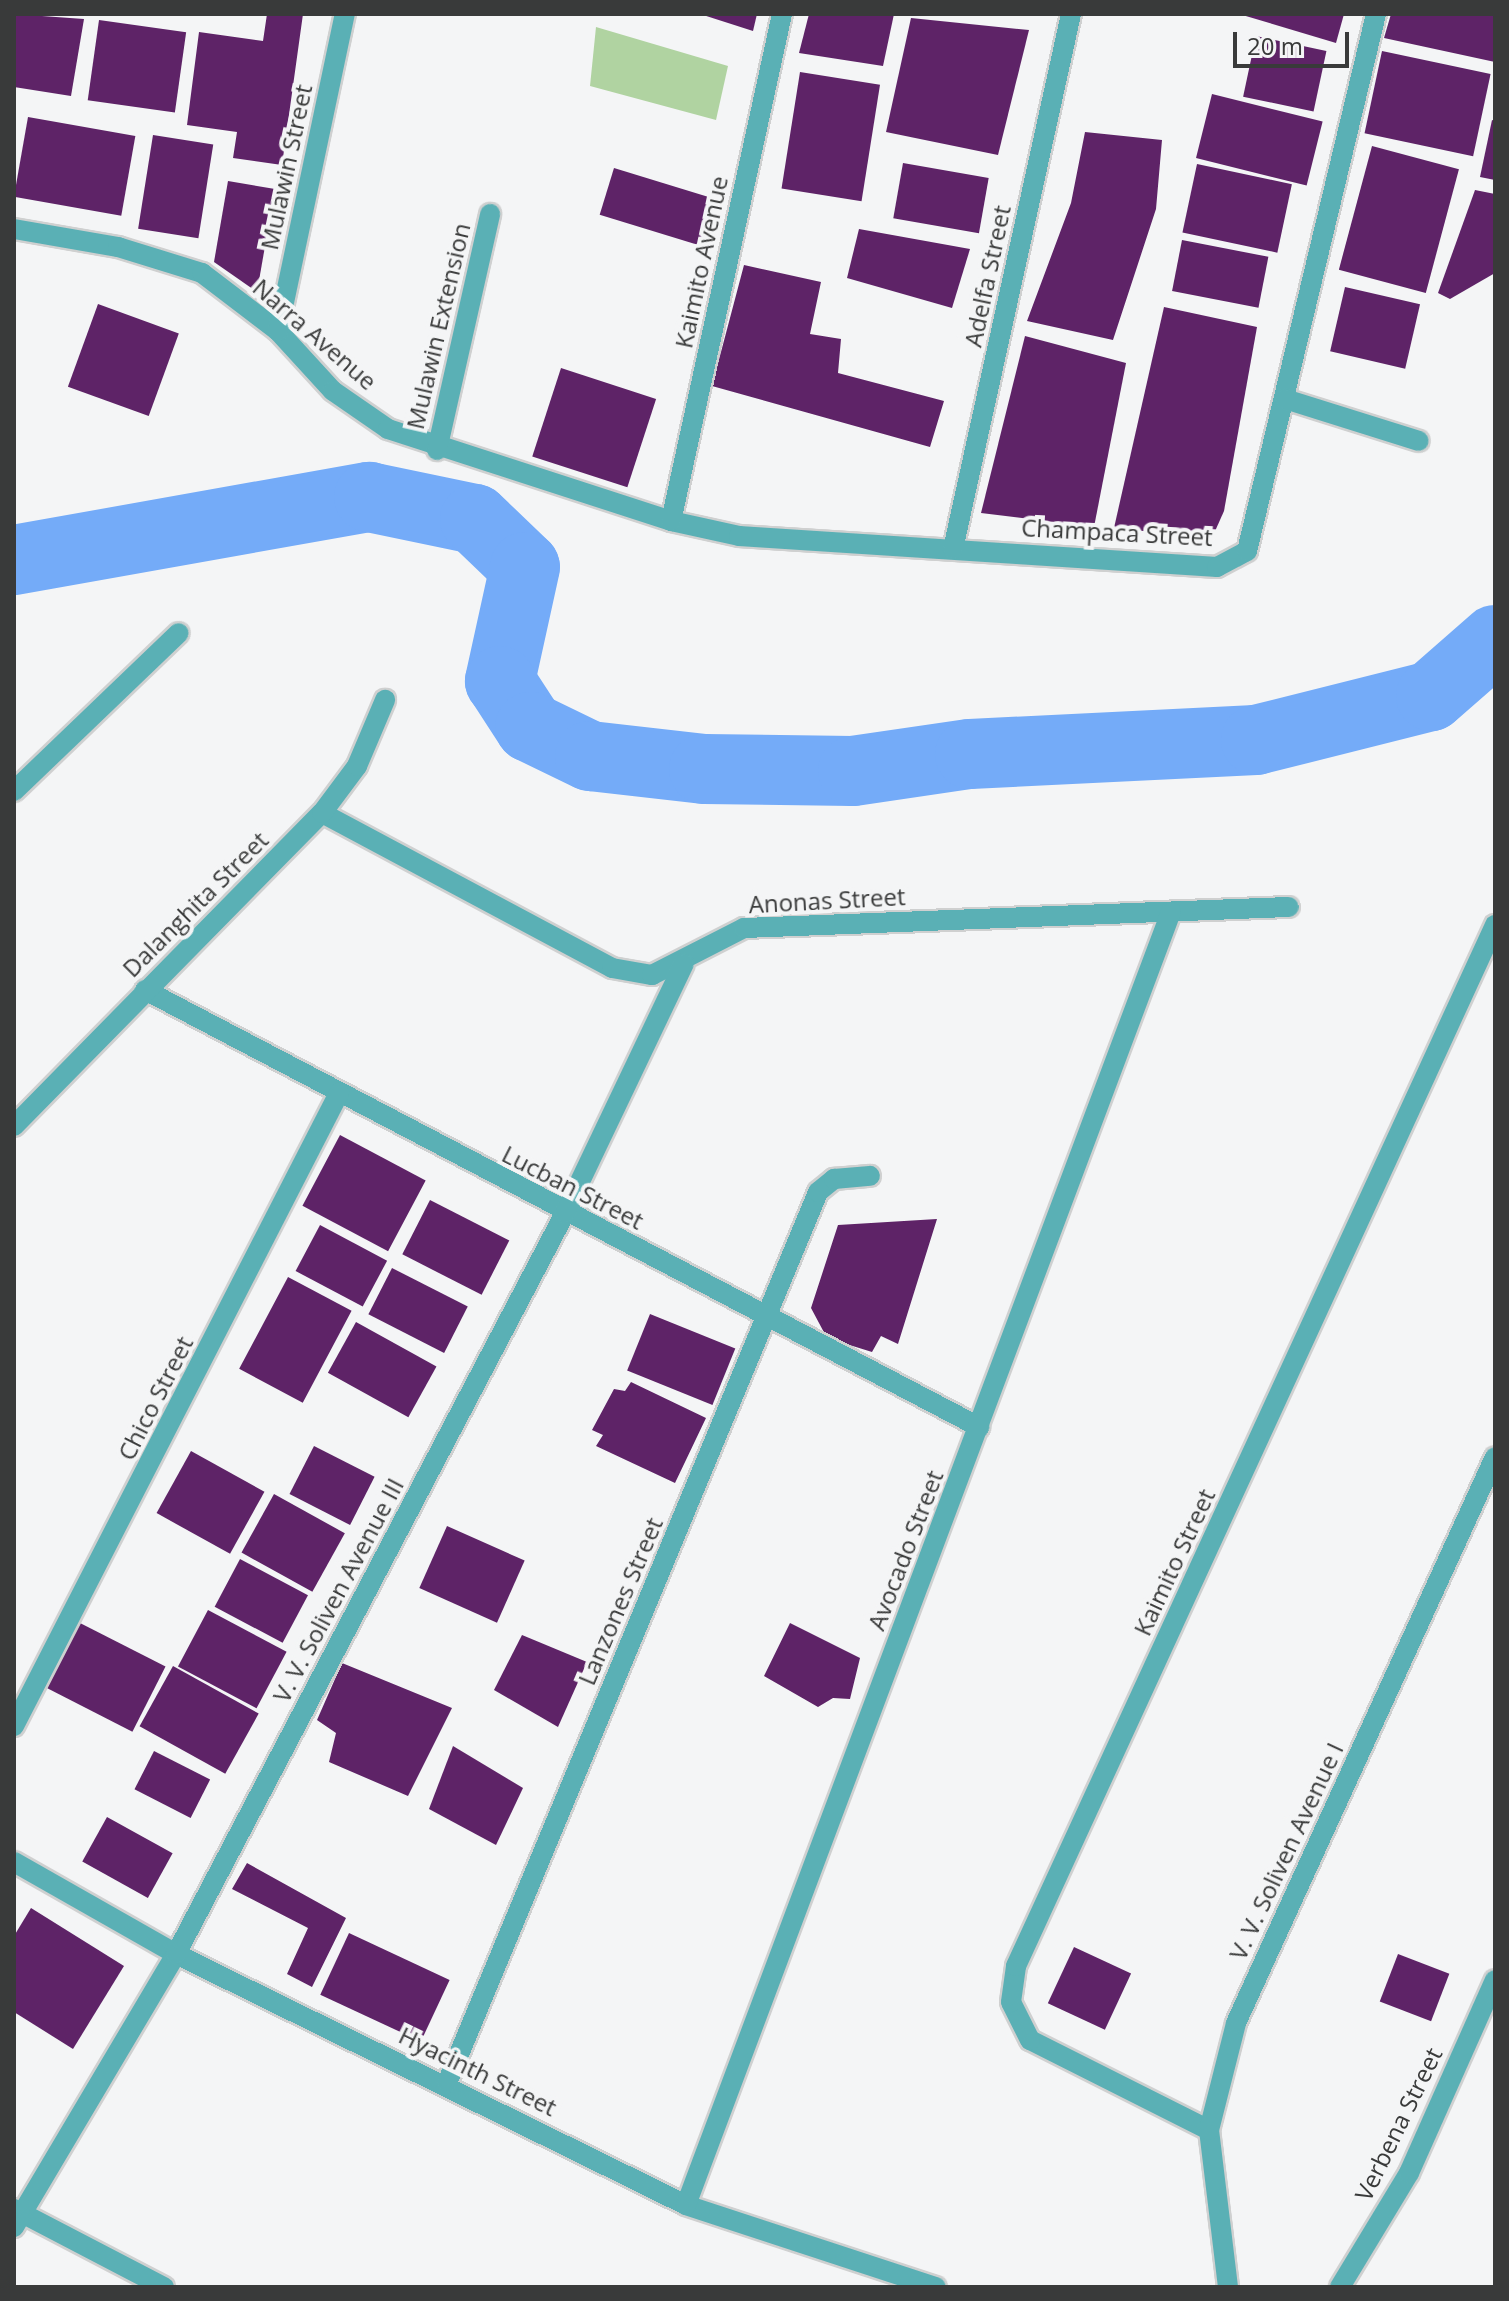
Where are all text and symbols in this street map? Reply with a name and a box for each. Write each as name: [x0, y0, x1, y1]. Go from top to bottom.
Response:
scale bar: [1237, 16, 1353, 66]
text: 20 m: [1247, 29, 1303, 62]
street label: Mulawin Street: [254, 82, 318, 252]
street label: Kaimito Avenue: [669, 173, 733, 351]
street label: Adelfa Street: [958, 203, 1016, 349]
street label: Mulawin Extension: [400, 220, 476, 432]
street label: Narra Avenue: [247, 273, 383, 395]
street label: Champaca Street: [1021, 513, 1213, 551]
street label: Dalanghita Street: [116, 825, 274, 983]
street label: Anonas Street: [748, 882, 906, 918]
street label: Lucban Street: [498, 1139, 648, 1235]
street label: Chico Street: [112, 1331, 198, 1465]
street label: Avocado Street: [861, 1466, 949, 1634]
street label: V. V. Soliven Avenue III: [267, 1473, 409, 1707]
street label: Kaimito Street: [1127, 1484, 1221, 1640]
street label: Lanzones Street: [572, 1513, 668, 1689]
street label: V. V. Soliven Avenue I: [1223, 1738, 1349, 1964]
street label: Hyacinth Street: [394, 2020, 562, 2122]
street label: Verbena Street: [1348, 2043, 1448, 2205]

